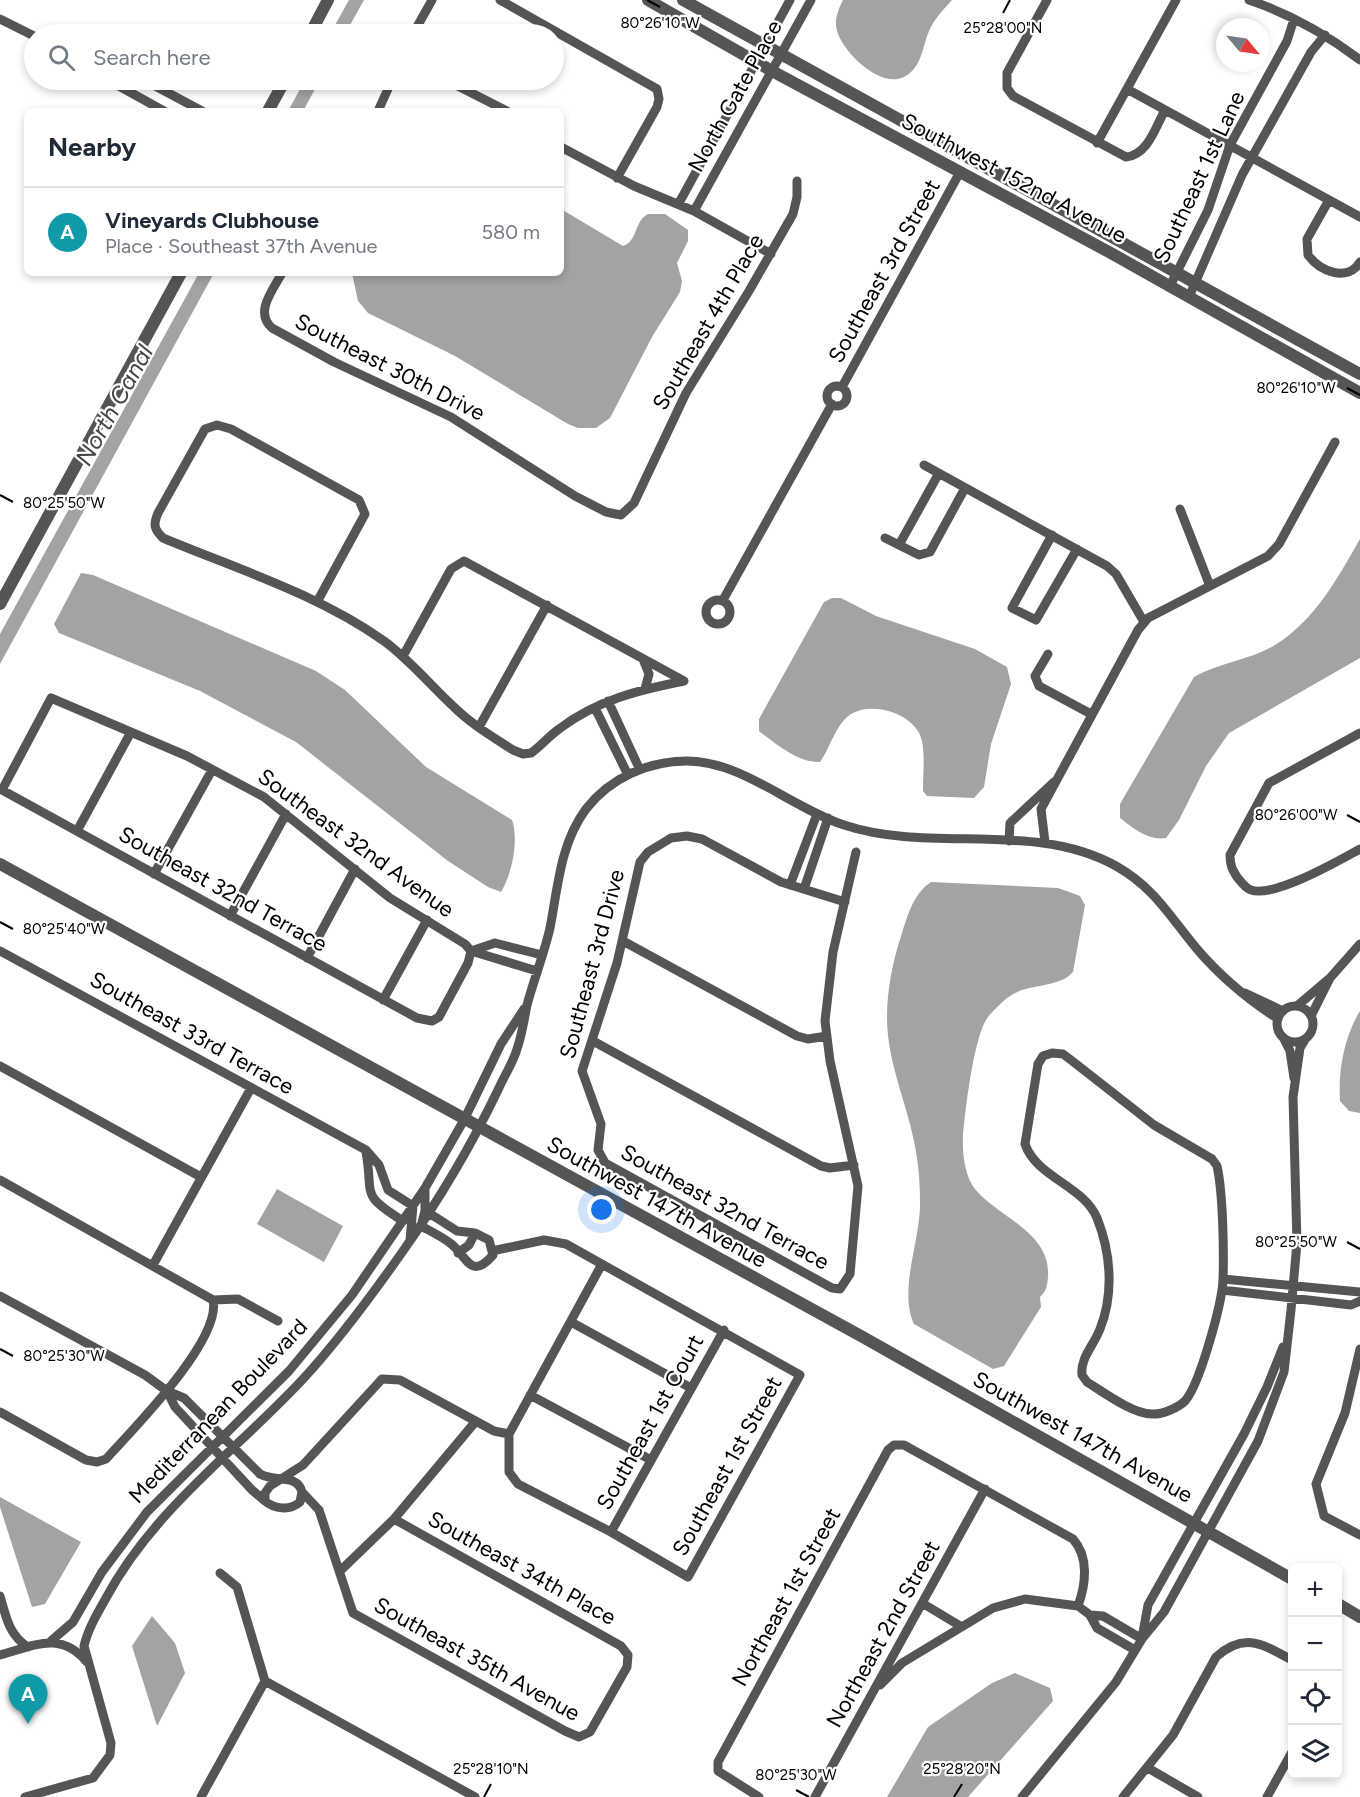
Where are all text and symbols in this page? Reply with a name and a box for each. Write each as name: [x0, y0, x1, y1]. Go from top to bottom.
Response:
text: 80°26'10"W: [620, 14, 700, 32]
street label: North Gate Place: [682, 15, 788, 177]
north arrow: [1216, 18, 1270, 72]
text: 25°28'00"N: [964, 19, 1042, 37]
search box: [24, 24, 564, 90]
icon: search: [45, 41, 78, 74]
text: Search here: [93, 44, 211, 71]
street label: Southeast 1st Lane: [1147, 87, 1251, 267]
street label: Southwest 152nd Avenue: [897, 107, 1131, 249]
text: Nearby: [48, 131, 136, 163]
street label: Southeast 3rd Street: [822, 174, 946, 368]
text: Vineyards Clubhouse: [105, 207, 319, 234]
text: A: [60, 220, 75, 244]
text: 580 m: [481, 220, 540, 244]
street label: Southeast 4th Place: [647, 229, 769, 415]
text: Place · Southeast 37th Avenue: [105, 234, 378, 258]
street label: Southeast 30th Drive: [291, 307, 489, 427]
water label: North Canal: [69, 339, 159, 470]
text: 80°26'10"W: [1256, 379, 1336, 397]
text: 80°25'50"W: [23, 494, 106, 512]
street label: Southeast 32nd Avenue: [253, 763, 459, 923]
text: 80°26'00"W: [1255, 806, 1338, 824]
street label: Southeast 32nd Terrace: [114, 820, 332, 958]
street label: Southeast 3rd Drive: [554, 866, 630, 1062]
text: 80°25'40"W: [23, 920, 106, 938]
street label: Southeast 33rd Terrace: [85, 966, 299, 1100]
street label: Southwest 147th Avenue: [542, 1130, 772, 1274]
street label: Southeast 32nd Terrace: [616, 1138, 834, 1276]
your location: [587, 1195, 616, 1224]
text: 80°25'50"W: [1255, 1233, 1338, 1251]
street label: Mediterranean Boulevard: [123, 1313, 313, 1509]
street label: Southeast 1st Court: [591, 1330, 709, 1514]
text: 80°25'30"W: [23, 1347, 105, 1365]
street label: Southwest 147th Avenue: [968, 1365, 1198, 1509]
street label: Southeast 1st Street: [666, 1372, 788, 1560]
street label: Northeast 1st Street: [726, 1503, 846, 1691]
street label: Southeast 34th Place: [423, 1505, 621, 1631]
street label: Northeast 2nd Street: [820, 1536, 946, 1732]
map controls: [1288, 1563, 1342, 1779]
button: +: [1288, 1563, 1342, 1617]
street label: Southeast 35th Avenue: [369, 1591, 585, 1727]
button: −: [1288, 1617, 1342, 1671]
button: locate: [1288, 1671, 1342, 1725]
pin: A: [9, 1674, 48, 1724]
button: layers: [1288, 1725, 1342, 1779]
text: 25°28'10"N: [453, 1760, 529, 1778]
text: 25°28'20"N: [923, 1760, 1001, 1778]
text: 80°25'30"W: [755, 1766, 837, 1784]

